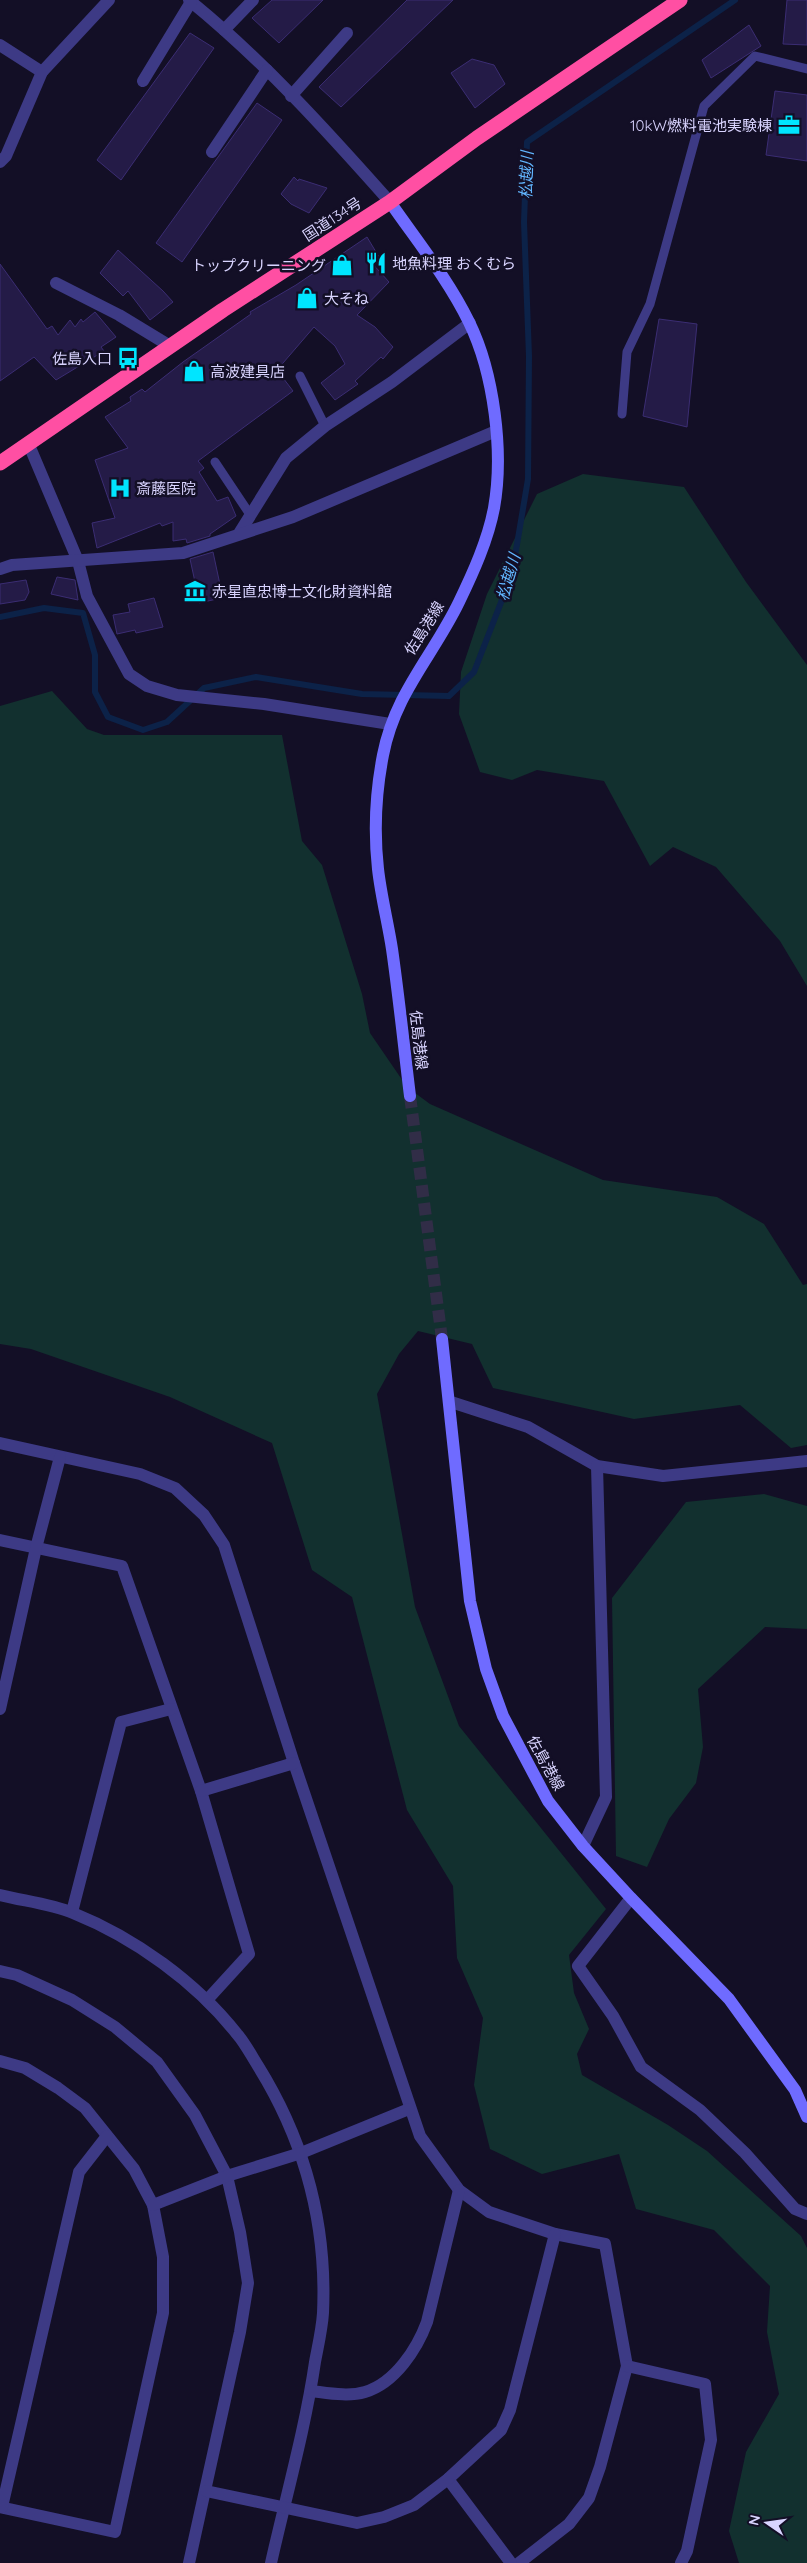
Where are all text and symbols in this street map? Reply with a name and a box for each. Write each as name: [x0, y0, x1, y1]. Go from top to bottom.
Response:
office icon: 10kW燃料電池実験棟: [776, 112, 802, 138]
place label: 10kW燃料電池実験棟: [630, 116, 772, 135]
water label: 松越川: [515, 149, 537, 199]
street label: 国道134号: [299, 193, 365, 245]
restaurant icon: 地魚料理 おくむら: [363, 250, 389, 276]
shop icon: トップクリーニング: [329, 252, 355, 278]
place label: 地魚料理 おくむら: [392, 254, 516, 273]
place label: トップクリーニング: [191, 256, 326, 275]
shop icon: 大そね: [294, 285, 320, 311]
place label: 大そね: [324, 289, 369, 308]
bus stop icon: 佐島入口: [115, 345, 141, 371]
place label: 佐島入口: [52, 349, 112, 368]
shop icon: 高波建具店: [181, 358, 207, 384]
place label: 高波建具店: [210, 362, 285, 381]
hospital icon: 斎藤医院: [107, 475, 133, 501]
place label: 斎藤医院: [136, 479, 196, 498]
water label: 松越川: [492, 549, 525, 603]
museum icon: 赤星直忠博士文化財資料館: [182, 578, 208, 604]
place label: 赤星直忠博士文化財資料館: [212, 582, 392, 601]
street label: 佐島港線: [400, 598, 448, 658]
street label: 佐島港線: [406, 1009, 432, 1071]
street label: 佐島港線: [523, 1732, 569, 1794]
north arrow: [742, 2498, 792, 2548]
text: N: [744, 2513, 764, 2527]

